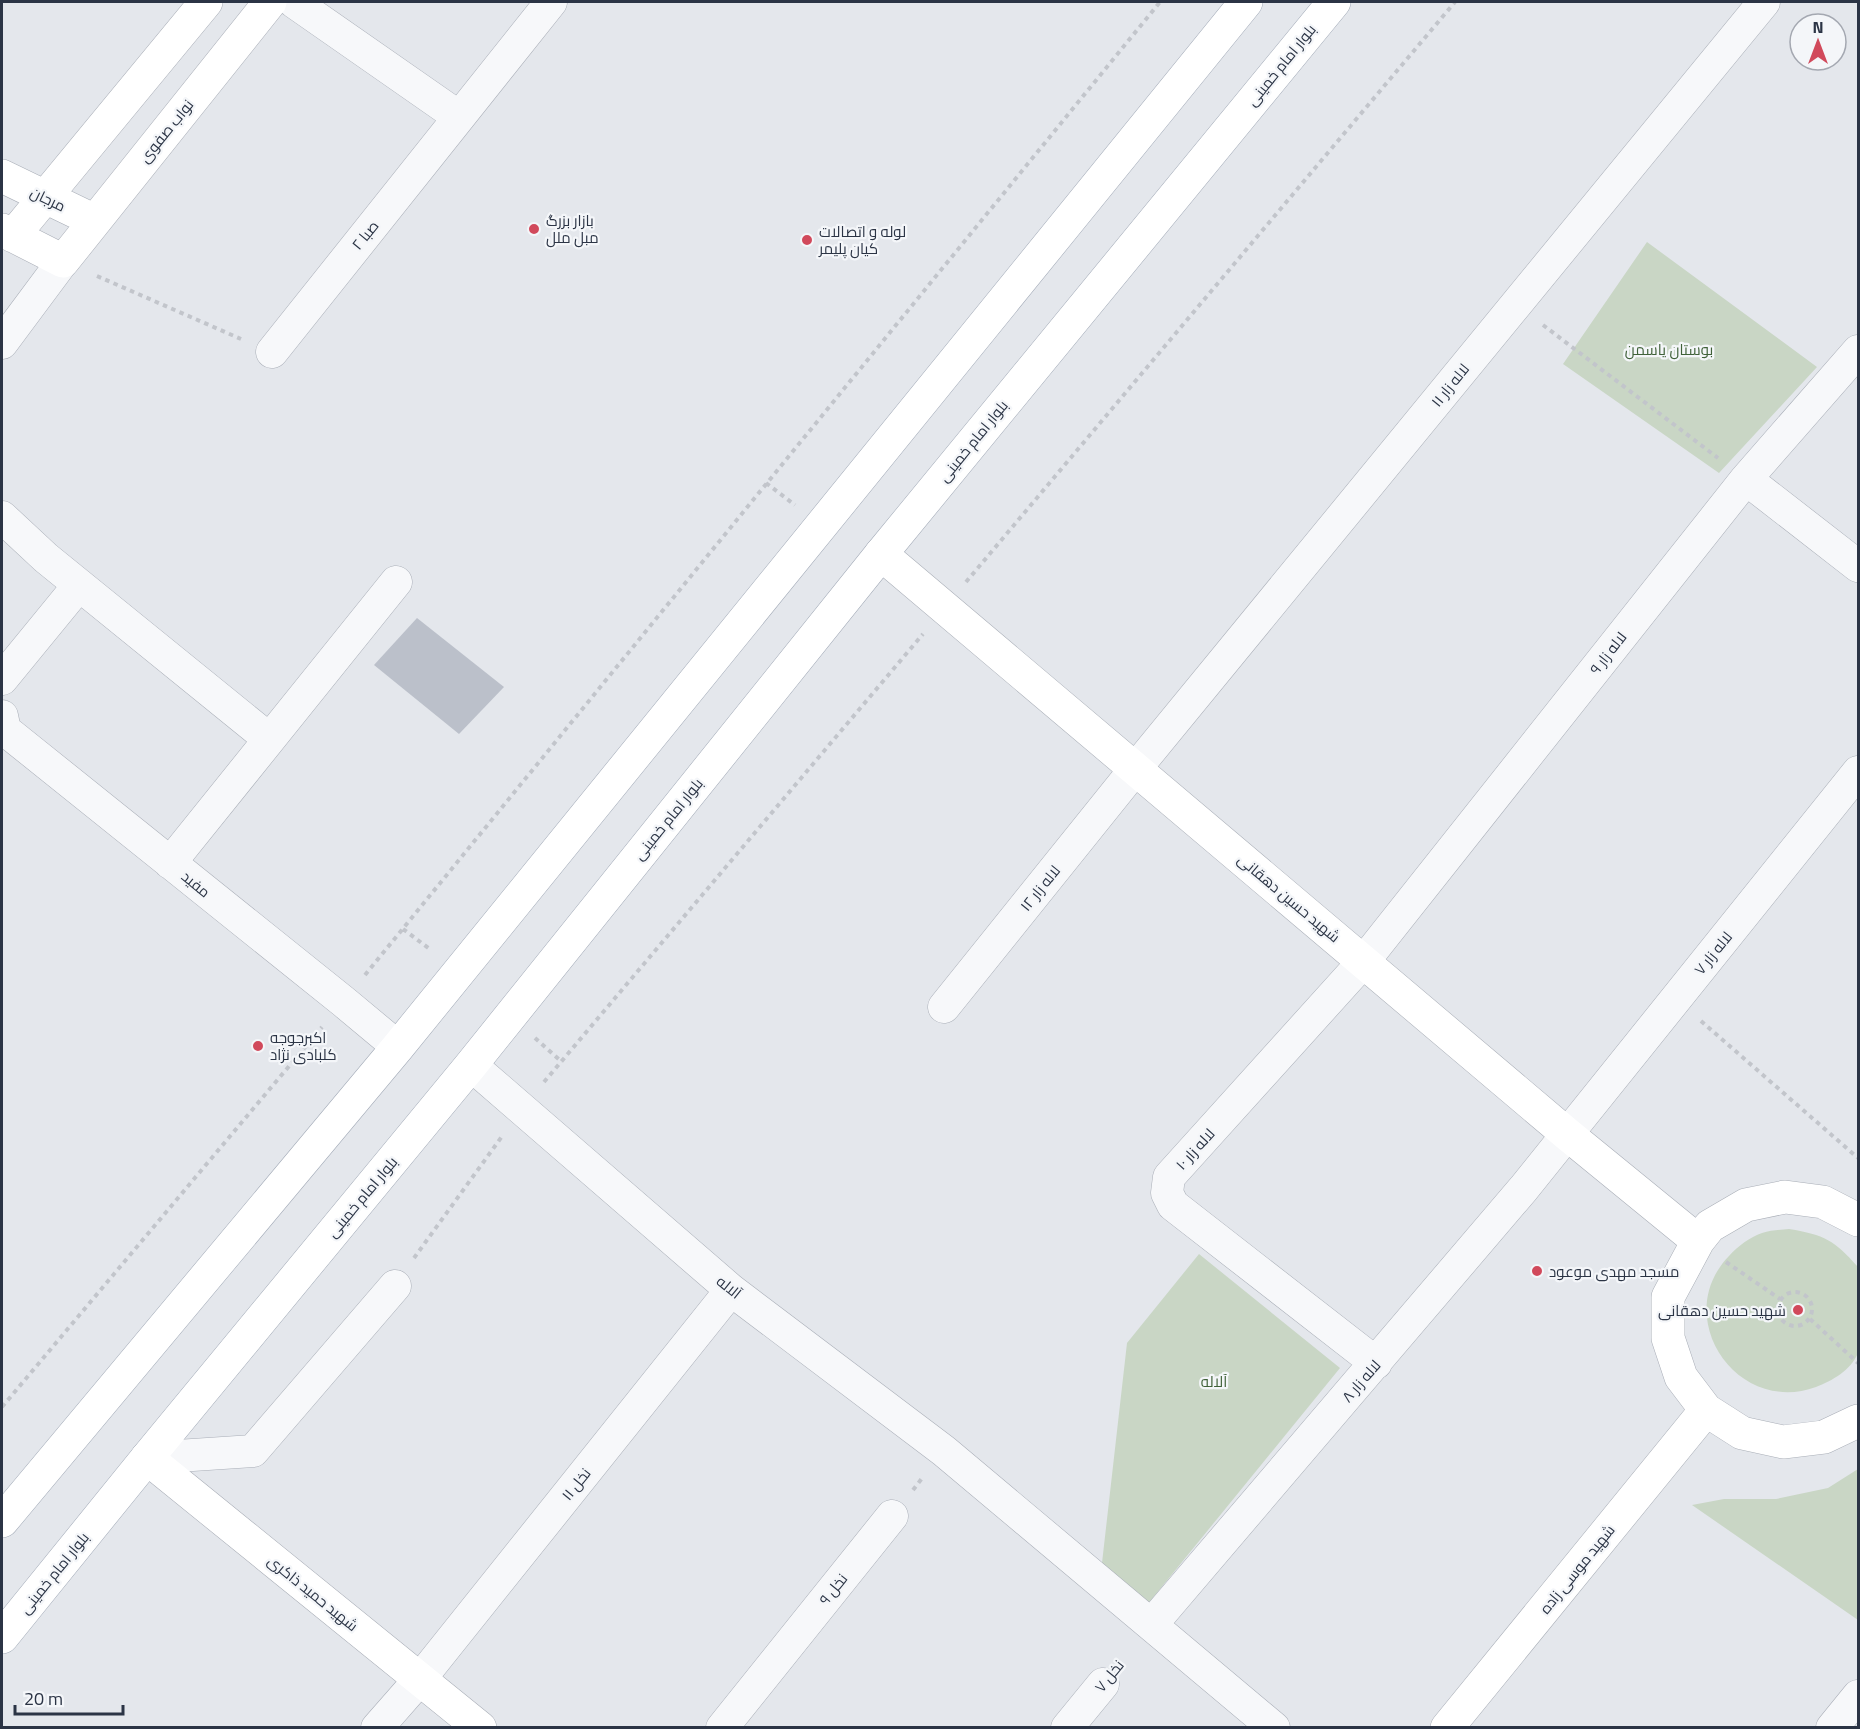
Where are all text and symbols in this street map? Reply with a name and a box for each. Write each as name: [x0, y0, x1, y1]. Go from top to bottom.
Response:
north arrow: [1788, 12, 1848, 72]
text: N: [1812, 15, 1824, 39]
street label: بلوار امام خمینی: [1241, 19, 1321, 111]
street label: نواب صفوی: [133, 94, 199, 168]
street label: مرجان: [26, 181, 70, 217]
place label: بازار بزرگ مبل ملل: [546, 209, 599, 249]
street label: صبا ۲: [346, 215, 384, 255]
place label: لوله و اتصالات کیان پلیمر: [818, 220, 906, 260]
marker: بازار بزرگ مبل ملل: [527, 222, 541, 236]
marker: لوله و اتصالات کیان پلیمر: [800, 233, 814, 247]
park label: بوستان یاسمن: [1625, 338, 1713, 361]
street label: لاله زار ۱۱: [1425, 358, 1475, 412]
street label: بلوار امام خمینی: [933, 395, 1013, 487]
street label: لاله زار ۹: [1584, 627, 1632, 679]
street label: بلوار امام خمینی: [628, 773, 708, 865]
street label: شهید حسین دهقانی: [1233, 848, 1345, 948]
street label: لاله زار ۱۲: [1014, 860, 1066, 916]
street label: مفید: [176, 865, 216, 903]
street label: لاله زار ۷: [1688, 926, 1738, 980]
place label: اکبرجوجه کلبادی نژاد: [270, 1026, 337, 1066]
marker: اکبرجوجه کلبادی نژاد: [251, 1039, 265, 1053]
street label: لاله زار ۱۰: [1170, 1123, 1220, 1175]
street label: بلوار امام خمینی: [321, 1151, 403, 1243]
place label: مسجد مهدی موعود: [1549, 1260, 1679, 1283]
marker: مسجد مهدی موعود: [1530, 1264, 1544, 1278]
street label: آلاله: [711, 1270, 747, 1304]
place label: شهید حسین دهقانی: [1658, 1299, 1786, 1322]
marker: شهید حسین دهقانی: [1791, 1303, 1805, 1317]
street label: لاله زار ۸: [1336, 1354, 1386, 1408]
park label: آلاله: [1201, 1370, 1227, 1393]
street label: نخل ۱۱: [556, 1463, 596, 1505]
street label: شهید موسی زاده: [1534, 1519, 1620, 1619]
street label: بلوار امام خمینی: [14, 1527, 94, 1619]
street label: شهید حمید ذاکری: [263, 1549, 363, 1637]
street label: نخل ۹: [813, 1568, 853, 1610]
street label: نخل ۷: [1089, 1655, 1129, 1697]
scale bar: [15, 1678, 123, 1716]
text: 20 m: [24, 1685, 63, 1712]

